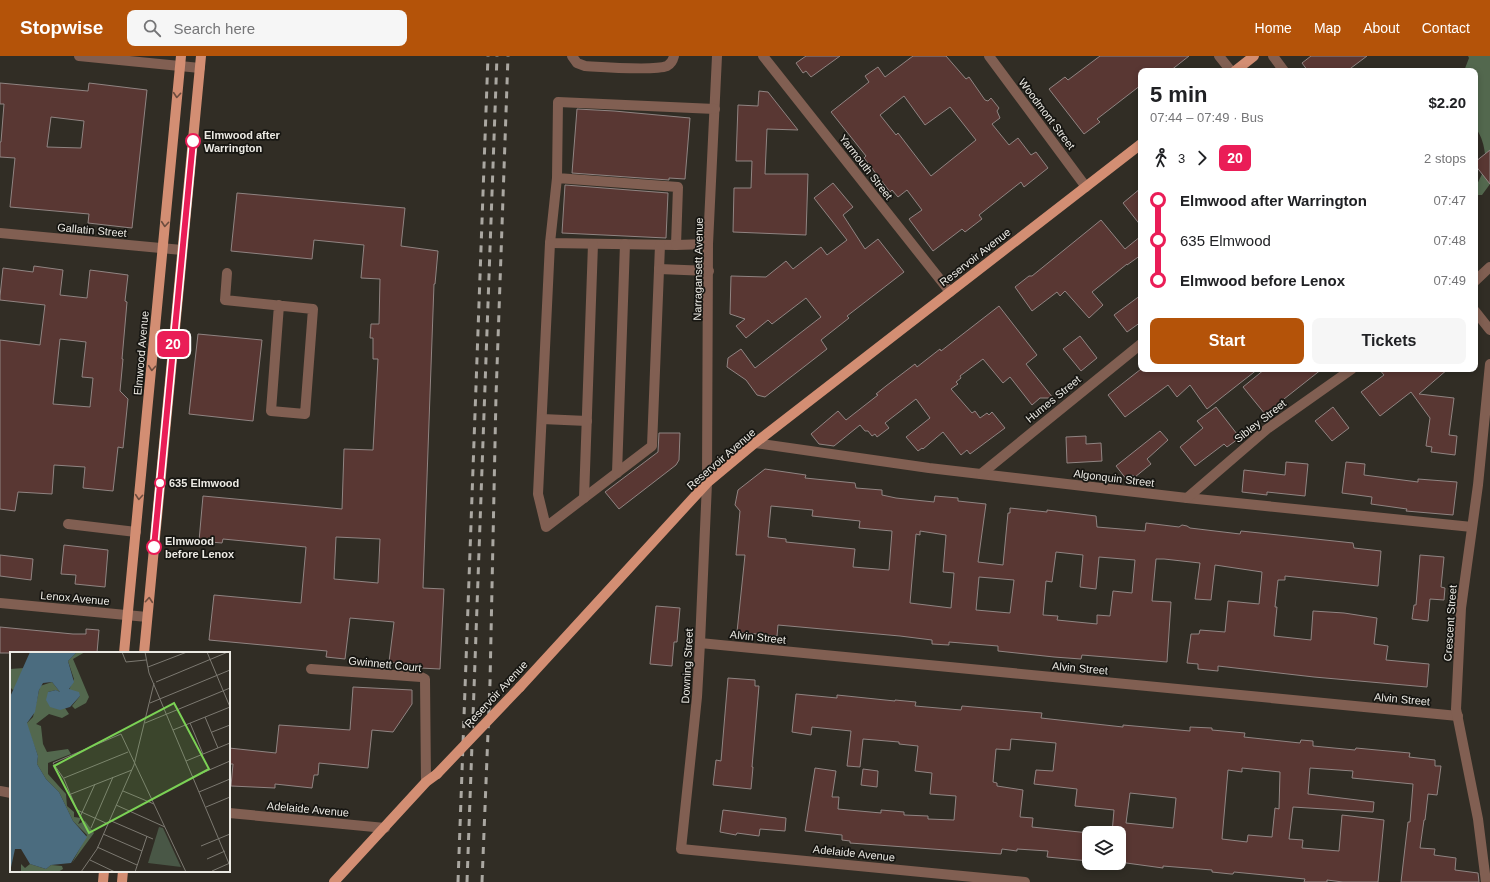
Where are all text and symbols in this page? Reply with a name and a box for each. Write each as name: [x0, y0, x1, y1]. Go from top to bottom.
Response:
search box: [127, 10, 407, 46]
text: Stopwise: [20, 17, 103, 38]
icon: search: [141, 17, 163, 39]
text: Search here: [173, 20, 255, 37]
text: Home: [1255, 20, 1292, 36]
text: Map: [1314, 20, 1341, 36]
text: About: [1363, 20, 1400, 36]
text: Contact: [1422, 20, 1470, 36]
street label: Woodmont Street: [1017, 76, 1077, 152]
text: 5 min: [1150, 82, 1207, 107]
one-way arrow: [173, 92, 182, 98]
text: $2.20: [1428, 94, 1466, 111]
text: 07:44 – 07:49 · Bus: [1150, 110, 1263, 125]
place label: Elmwood after Warrington: [204, 129, 281, 154]
street label: Yarmouth Street: [837, 132, 895, 202]
marker: Elmwood after Warrington: [185, 133, 201, 149]
icon: walk: [1150, 147, 1172, 169]
icon: forward: [1191, 147, 1213, 169]
text: 20: [1227, 150, 1243, 166]
text: 3: [1178, 151, 1185, 166]
text: 2 stops: [1424, 151, 1466, 166]
text: Elmwood after Warrington: [1180, 192, 1367, 209]
text: 07:47: [1433, 193, 1466, 208]
street label: Narragansett Avenue: [691, 217, 705, 321]
street label: Gallatin Street: [57, 221, 127, 239]
one-way arrow: [161, 221, 170, 227]
street label: Reservoir Avenue: [937, 226, 1013, 288]
text: 635 Elmwood: [1180, 232, 1271, 249]
text: 07:48: [1433, 233, 1466, 248]
text: Elmwood before Lenox: [1180, 272, 1345, 289]
text: 07:49: [1433, 273, 1466, 288]
street label: Elmwood Avenue: [131, 310, 151, 396]
button: Start: [1150, 318, 1304, 364]
button: Tickets: [1312, 318, 1466, 364]
line badge: 20: [155, 331, 191, 357]
text: 20: [165, 336, 181, 352]
one-way arrow: [147, 365, 156, 371]
street label: Humes Street: [1023, 373, 1083, 425]
street label: Sibley Street: [1232, 397, 1288, 445]
street label: Reservoir Avenue: [684, 426, 758, 492]
street label: Algonquin Street: [1073, 467, 1155, 489]
marker: 635 Elmwood: [154, 477, 166, 489]
place label: 635 Elmwood: [169, 477, 239, 489]
one-way arrow: [135, 494, 144, 500]
place label: Elmwood before Lenox: [165, 535, 235, 560]
marker: Elmwood before Lenox: [146, 539, 162, 555]
street label: Crescent Street: [1441, 584, 1459, 662]
street label: Lenox Avenue: [40, 589, 110, 607]
one-way arrow: [144, 597, 153, 603]
street label: Downing Street: [679, 628, 695, 704]
street label: Alvin Street: [729, 628, 787, 646]
inset map: [10, 652, 230, 872]
street label: Gwinnett Court: [348, 654, 422, 674]
street label: Reservoir Avenue: [462, 658, 530, 730]
street label: Alvin Street: [1051, 660, 1109, 676]
street label: Alvin Street: [1373, 691, 1431, 707]
street label: Adelaide Avenue: [266, 799, 350, 819]
map controls: [1082, 826, 1126, 870]
button: layers: [1082, 826, 1126, 870]
street label: Adelaide Avenue: [812, 843, 896, 863]

